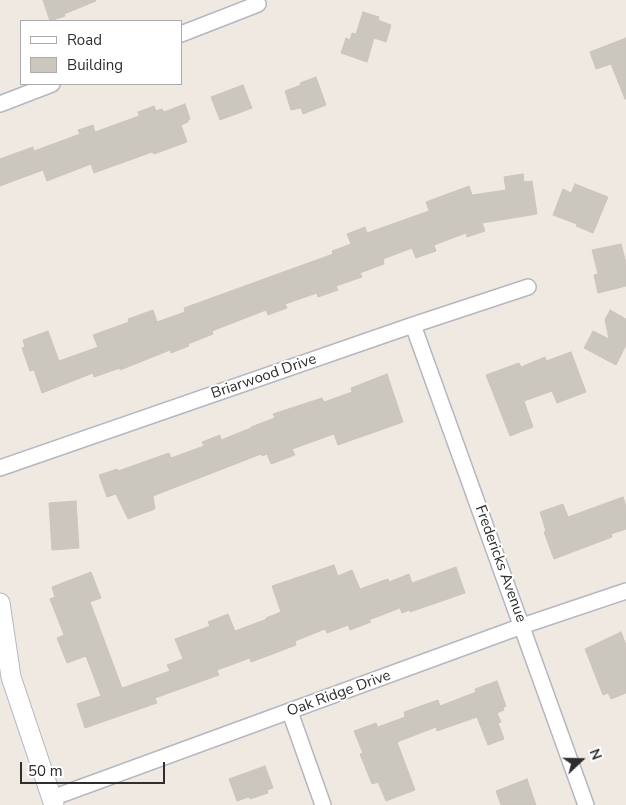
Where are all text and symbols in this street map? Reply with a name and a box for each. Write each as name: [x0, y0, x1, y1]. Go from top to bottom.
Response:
legend: [20, 20, 182, 85]
text: Road: [67, 30, 102, 50]
text: Building: [67, 55, 123, 75]
street label: Briarwood Drive: [209, 351, 319, 403]
street label: Fredericks Avenue: [470, 503, 530, 625]
street label: Oak Ridge Drive: [285, 667, 393, 721]
north arrow: [556, 735, 606, 785]
text: N: [585, 746, 606, 763]
scale bar: [22, 752, 168, 784]
text: 50 m: [28, 761, 63, 781]

